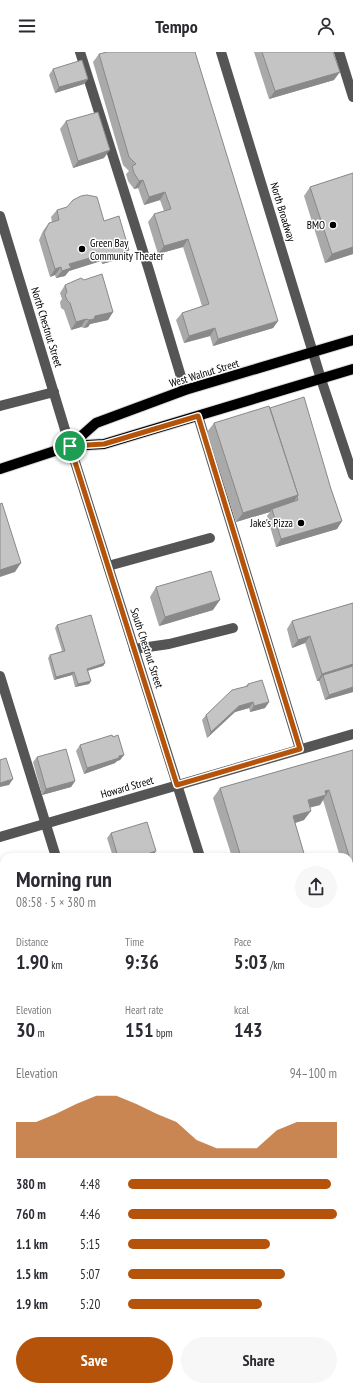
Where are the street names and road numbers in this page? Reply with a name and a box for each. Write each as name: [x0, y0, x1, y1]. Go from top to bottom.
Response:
street label: North Broadway: [267, 181, 299, 244]
street label: North Chestnut Street: [28, 285, 66, 369]
street label: West Walnut Street: [167, 356, 241, 390]
street label: South Chestnut Street: [127, 606, 167, 690]
street label: Howard Street: [99, 773, 155, 801]

